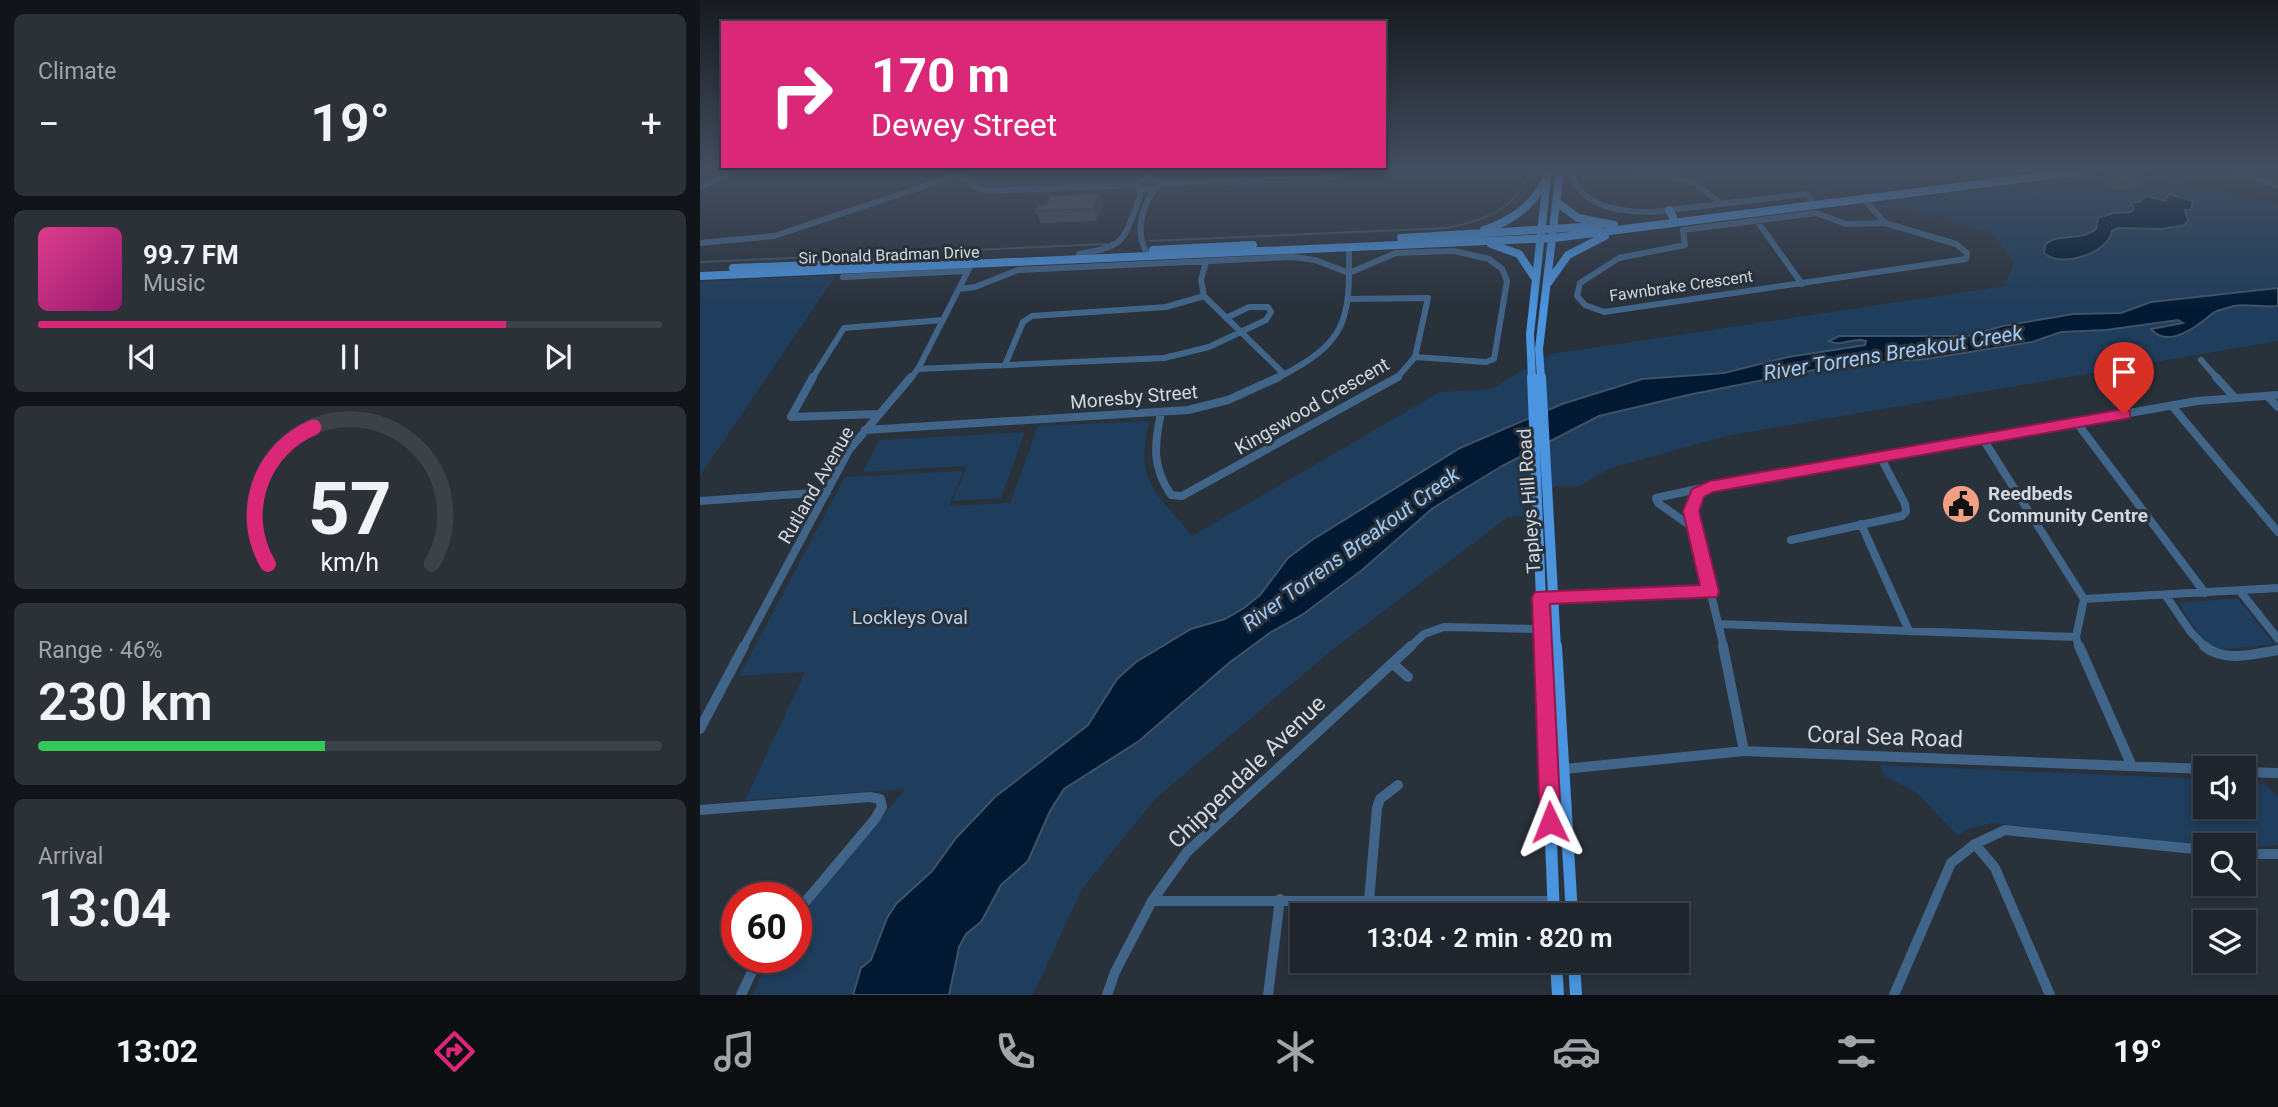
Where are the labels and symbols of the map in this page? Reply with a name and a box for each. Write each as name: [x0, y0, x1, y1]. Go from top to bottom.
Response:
street label: Sir Donald Bradman Drive: [798, 242, 980, 268]
street label: Fawnbrake Crescent: [1608, 267, 1754, 305]
water label: River Torrens Breakout Creek: [1762, 321, 2025, 385]
pin: [2094, 342, 2154, 414]
street label: Kingswood Crescent: [1231, 353, 1393, 459]
street label: Moresby Street: [1069, 380, 1199, 414]
street label: Rutland Avenue: [773, 422, 859, 548]
street label: Tapleys Hill Road: [1512, 428, 1546, 574]
water label: River Torrens Breakout Creek: [1238, 462, 1465, 636]
place label: Reedbeds Community Centre: [1988, 482, 2148, 527]
public building icon: Reedbeds Community Centre: [1940, 483, 1982, 525]
park label: Lockleys Oval: [852, 606, 968, 629]
street label: Chippendale Avenue: [1163, 690, 1331, 854]
street label: Coral Sea Road: [1807, 721, 1963, 753]
position arrow: [1513, 785, 1587, 859]
speed limit sign: 60: [721, 882, 812, 973]

